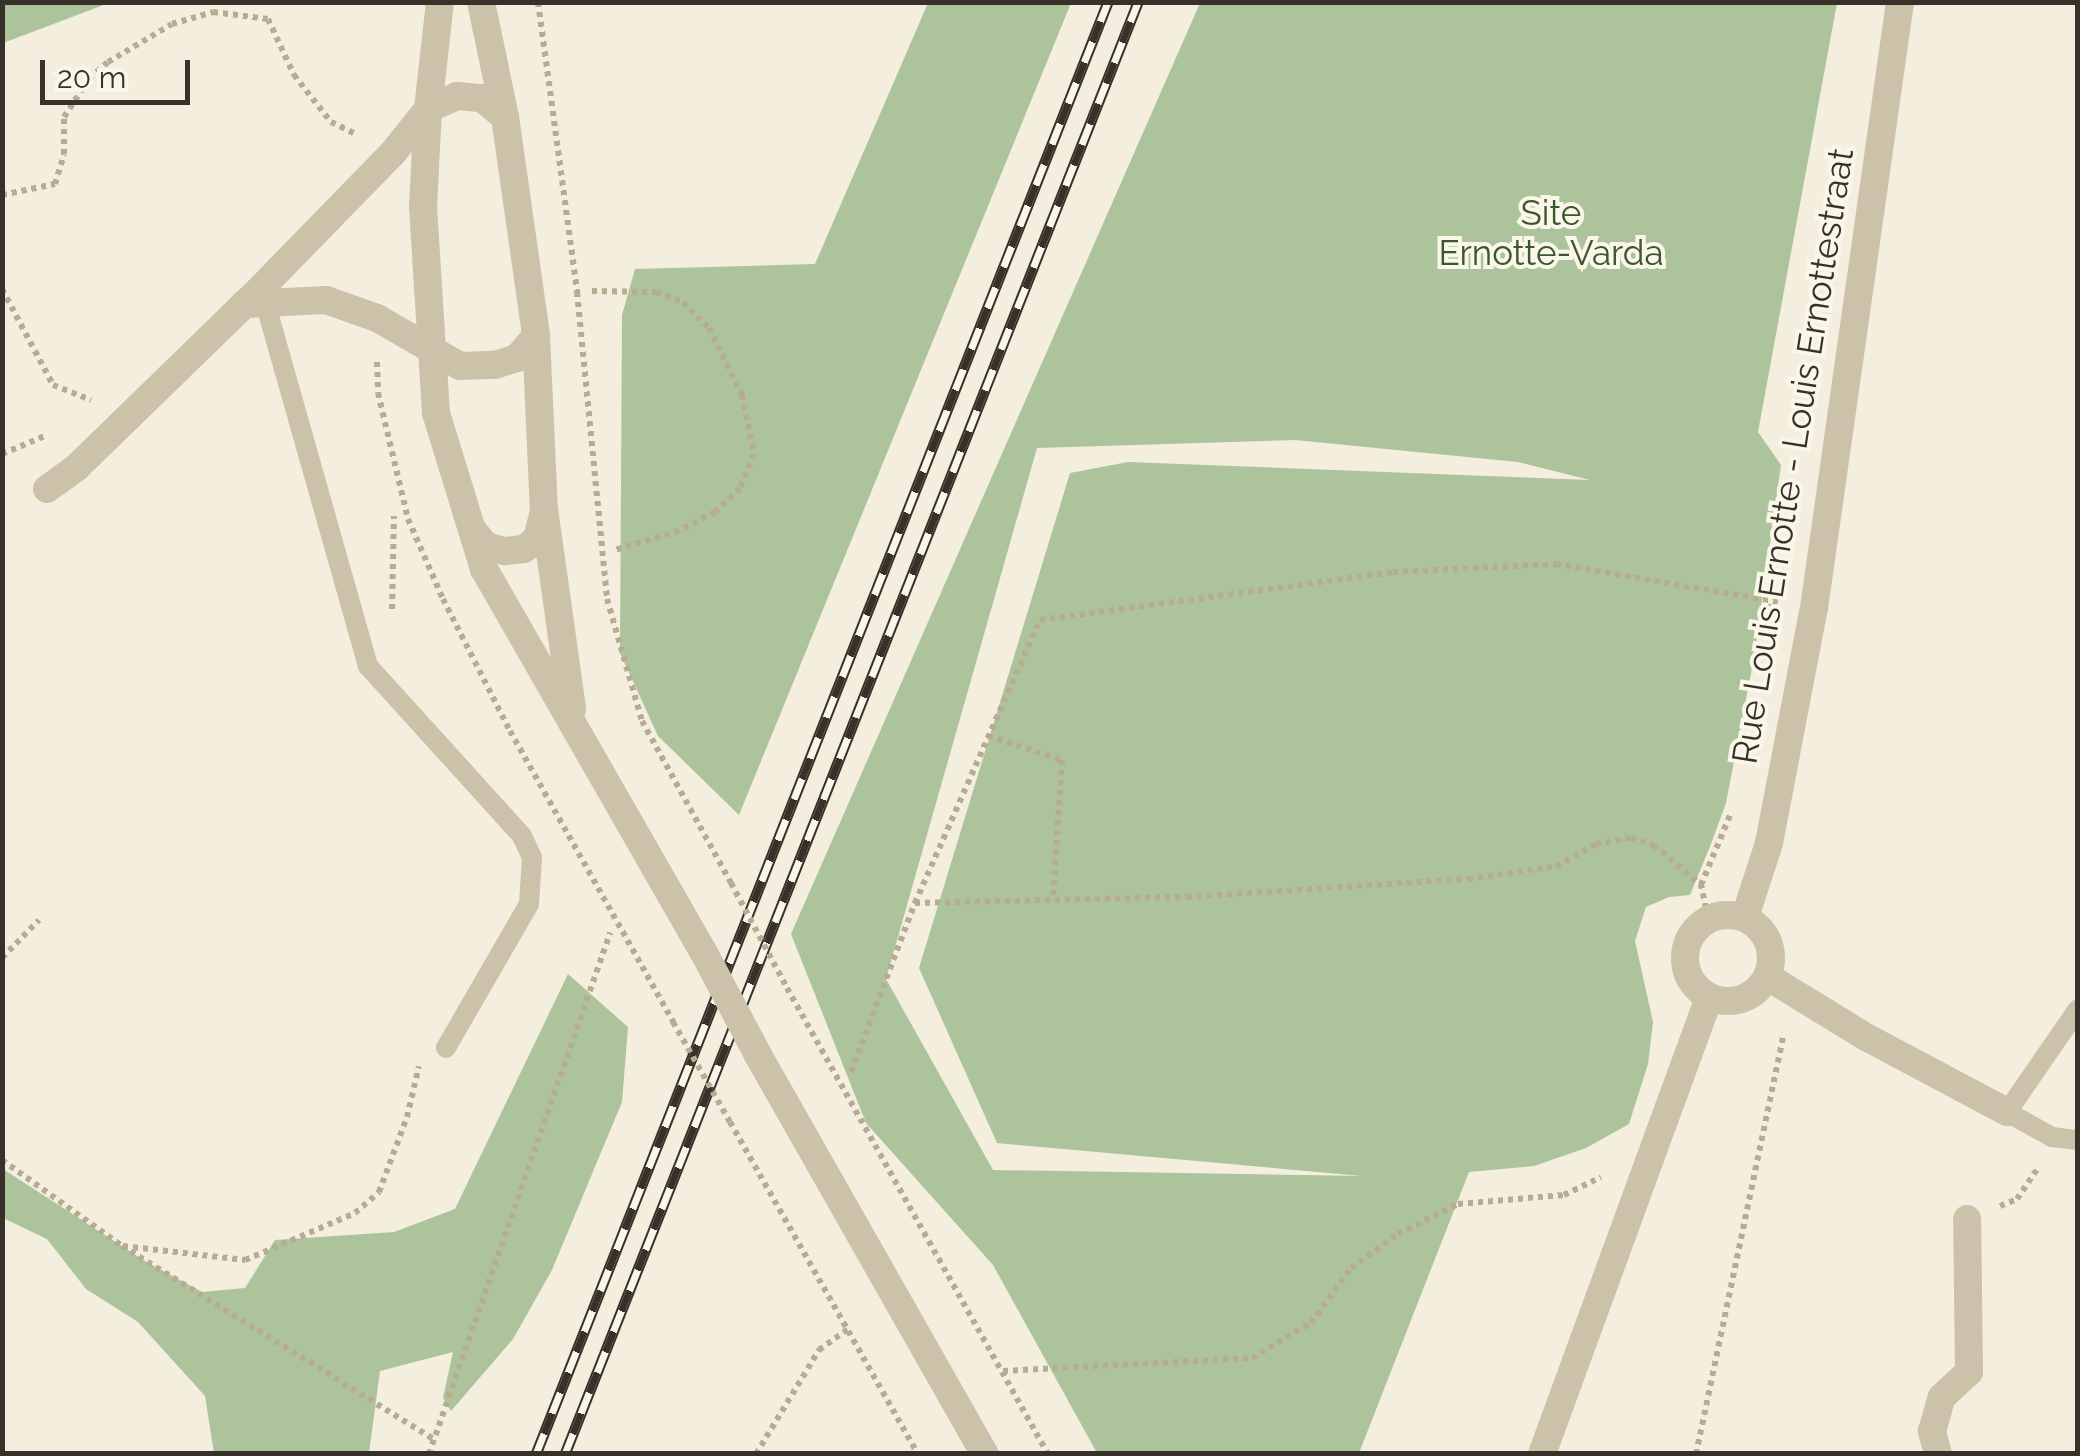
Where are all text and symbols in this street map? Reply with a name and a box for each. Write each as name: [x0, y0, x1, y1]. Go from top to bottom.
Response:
scale bar: [45, 40, 195, 102]
text: 20 m: [57, 60, 126, 95]
street label: Rue Louis Ernotte - Louis Ernottestraat: [1724, 145, 1862, 767]
park label: Site Ernotte-Varda: [1438, 192, 1664, 274]

